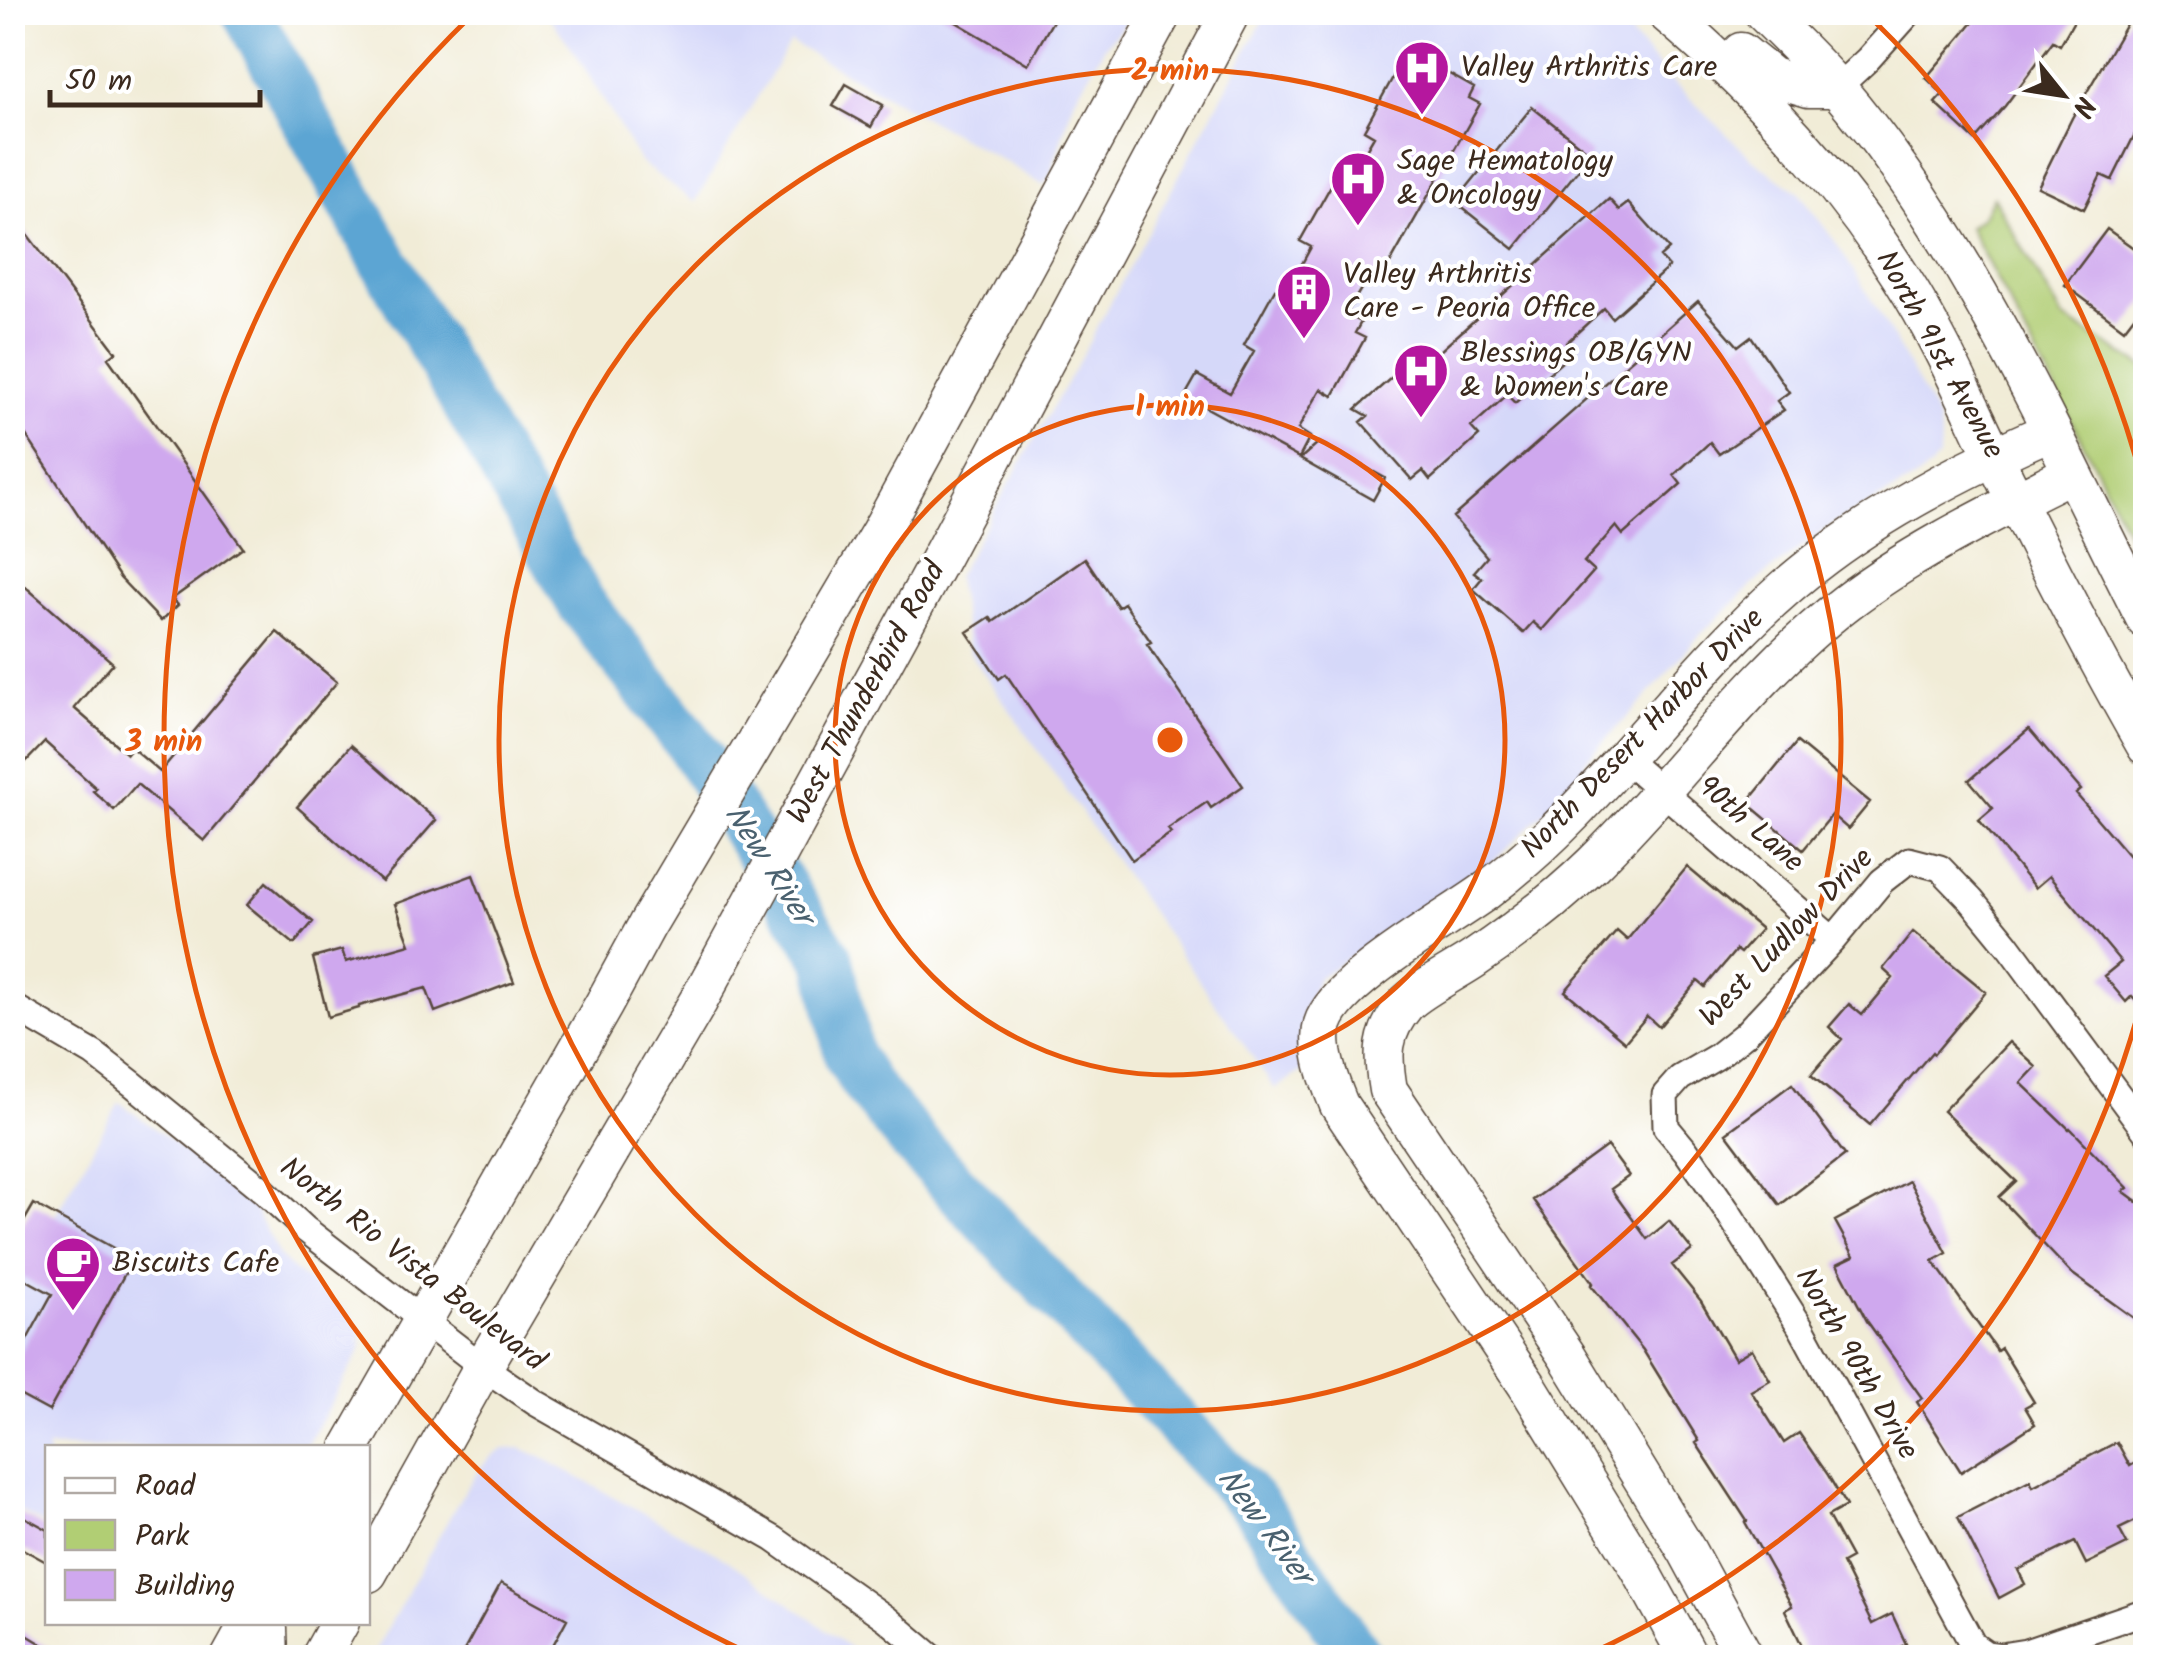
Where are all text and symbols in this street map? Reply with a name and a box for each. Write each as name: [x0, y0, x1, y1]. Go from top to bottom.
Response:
hospital icon: Valley Arthritis Care: [1392, 38, 1452, 117]
place label: Valley Arthritis Care: [1461, 44, 1717, 92]
scale bar: [50, 45, 260, 107]
north arrow: [2013, 45, 2113, 145]
text: 2 min: [1131, 48, 1209, 96]
text: 50 m: [65, 58, 132, 106]
text: N: [2058, 87, 2106, 125]
place label: Sage Hematology & Oncology: [1397, 138, 1614, 220]
hospital icon: Sage Hematology & Oncology: [1328, 149, 1388, 228]
street label: North 91st Avenue: [1862, 242, 2016, 468]
place label: Valley Arthritis Care - Peoria Office: [1343, 251, 1595, 333]
building icon: Valley Arthritis Care - Peoria Office: [1274, 262, 1334, 341]
place label: Blessings OB/GYN & Women's Care: [1460, 330, 1692, 412]
hospital icon: Blessings OB/GYN & Women's Care: [1391, 341, 1451, 420]
text: 1 min: [1135, 384, 1205, 432]
street label: West Thunderbird Road: [775, 552, 960, 833]
street label: North Desert Harbor Drive: [1510, 597, 1776, 871]
text: 3 min: [125, 719, 202, 767]
centre of rings: [1152, 722, 1188, 758]
street label: 90th Lane: [1685, 764, 1815, 886]
water label: New River: [710, 794, 830, 941]
street label: West Ludlow Drive: [1688, 837, 1886, 1039]
street label: North Rio Vista Boulevard: [268, 1145, 556, 1385]
cafe icon: Biscuits Cafe: [43, 1234, 103, 1313]
place label: Biscuits Cafe: [112, 1240, 279, 1288]
street label: North 90th Drive: [1781, 1259, 1931, 1469]
legend: [45, 1445, 370, 1625]
water label: New River: [1203, 1458, 1329, 1601]
text: Road: [135, 1463, 196, 1511]
text: Park: [135, 1513, 190, 1561]
text: Building: [135, 1563, 235, 1611]

